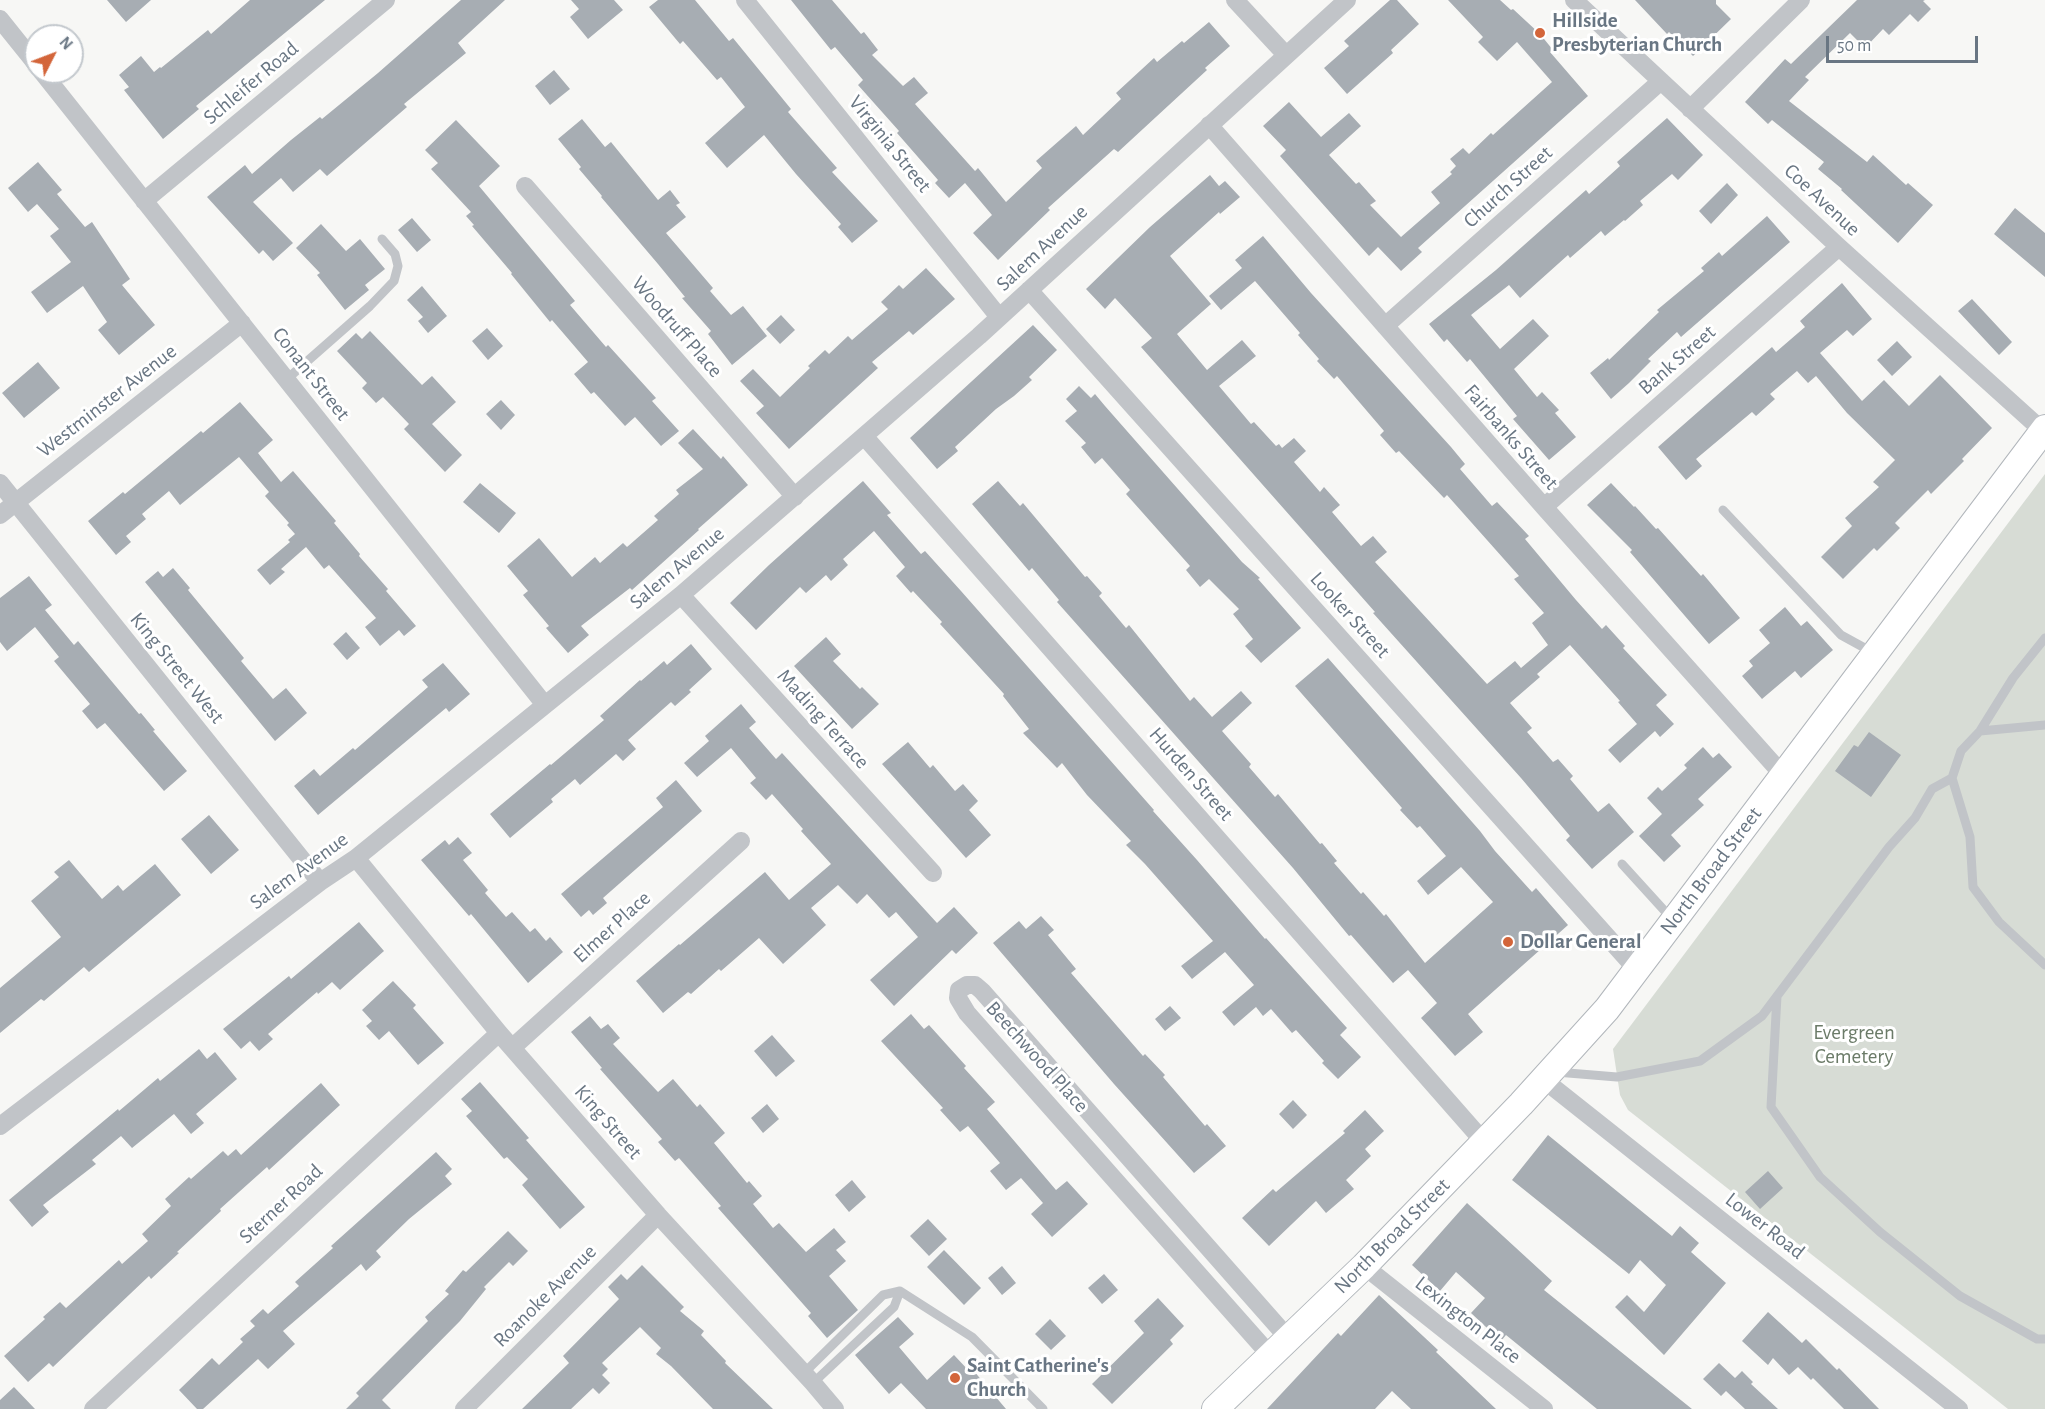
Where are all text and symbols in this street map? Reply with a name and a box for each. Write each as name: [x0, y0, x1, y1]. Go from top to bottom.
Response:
place label: Hillside Presbyterian Church: [1552, 8, 1722, 58]
north arrow: [24, 24, 84, 84]
scale bar: [1829, 24, 1980, 62]
marker: Hillside Presbyterian Church: [1533, 26, 1547, 40]
text: N: [56, 34, 76, 53]
street label: Schleifer Road: [198, 36, 304, 130]
text: 50 m: [1837, 37, 1871, 55]
street label: Virginia Street: [843, 90, 937, 198]
street label: Church Street: [1458, 140, 1558, 234]
street label: Coe Avenue: [1779, 158, 1865, 242]
street label: Salem Avenue: [991, 199, 1093, 297]
street label: Woodruff Place: [626, 271, 728, 383]
street label: Bank Street: [1633, 320, 1721, 400]
street label: Conant Street: [267, 322, 355, 426]
street label: Westminster Avenue: [32, 339, 182, 463]
street label: Fairbanks Street: [1458, 379, 1564, 495]
street label: Salem Avenue: [625, 521, 729, 615]
street label: Looker Street: [1305, 567, 1395, 663]
street label: King Street West: [124, 607, 230, 729]
street label: Mading Terrace: [772, 664, 874, 774]
street label: Hurden Street: [1144, 722, 1238, 826]
street label: North Broad Street: [1655, 802, 1767, 940]
street label: Salem Avenue: [245, 827, 353, 915]
street label: Elmer Place: [568, 886, 656, 968]
place label: Dollar General: [1520, 929, 1641, 955]
marker: Dollar General: [1501, 935, 1515, 949]
street label: Beechwood Place: [980, 996, 1094, 1118]
park label: Evergreen Cemetery: [1813, 1020, 1895, 1070]
street label: King Street: [569, 1080, 647, 1164]
street label: Sterner Road: [234, 1159, 328, 1249]
street label: North Broad Street: [1329, 1173, 1455, 1299]
street label: Lower Road: [1720, 1187, 1810, 1265]
street label: Roanoke Avenue: [488, 1239, 602, 1353]
street label: Lexington Place: [1410, 1271, 1526, 1369]
place label: Saint Catherine's Church: [967, 1353, 1109, 1403]
marker: Saint Catherine's Church: [948, 1371, 962, 1385]

